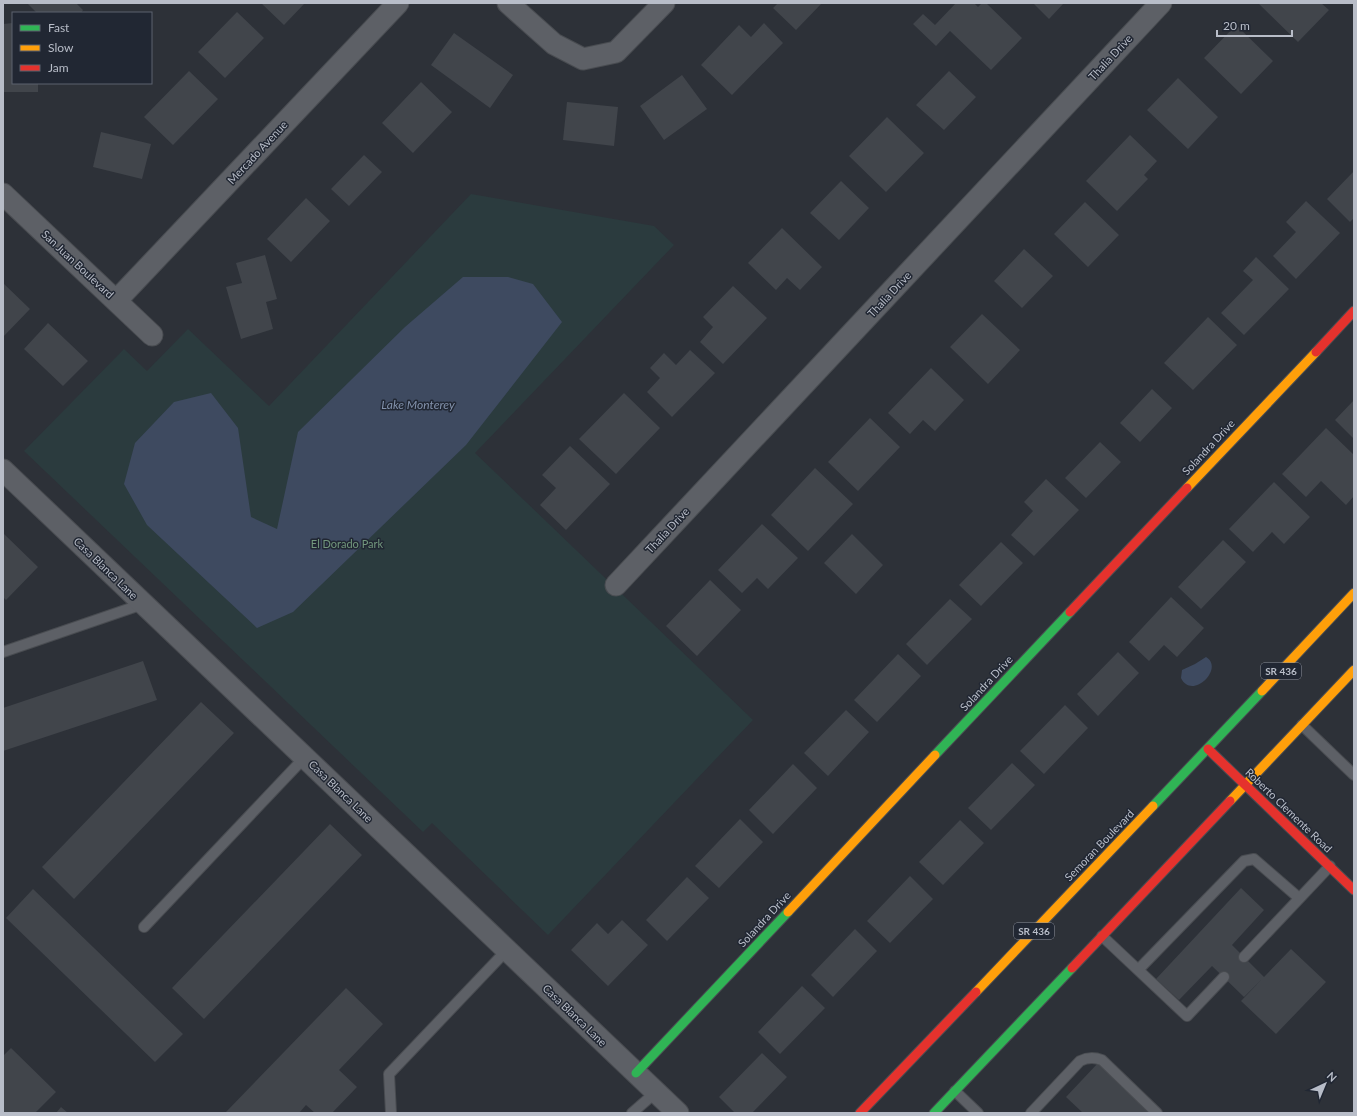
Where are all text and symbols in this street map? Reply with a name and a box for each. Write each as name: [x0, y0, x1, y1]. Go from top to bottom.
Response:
legend: [12, 12, 152, 84]
scale bar: [1217, 12, 1292, 38]
text: 20 m: [1223, 18, 1250, 33]
text: Fast: [48, 20, 70, 35]
street label: Thalia Drive: [1086, 31, 1135, 83]
text: Slow: [48, 40, 74, 55]
text: Jam: [48, 60, 69, 75]
street label: Mercado Avenue: [224, 118, 290, 186]
street label: San Juan Boulevard: [39, 227, 117, 301]
street label: Thalia Drive: [865, 268, 914, 320]
water label: Lake Monterey: [381, 397, 455, 412]
street label: Solandra Drive: [1179, 416, 1237, 477]
street label: Thalia Drive: [643, 504, 692, 556]
street label: Casa Blanca Lane: [71, 534, 141, 602]
park label: El Dorado Park: [311, 537, 384, 550]
street label: Solandra Drive: [957, 652, 1015, 713]
road number: SR 436: [1261, 663, 1301, 679]
street label: Casa Blanca Lane: [306, 757, 376, 825]
street label: Roberto Clemente Road: [1243, 765, 1335, 855]
street label: Semoran Boulevard: [1062, 807, 1136, 883]
street label: Solandra Drive: [735, 888, 793, 949]
road number: SR 436: [1014, 923, 1054, 939]
street label: Casa Blanca Lane: [540, 981, 610, 1049]
north arrow: [1305, 1064, 1345, 1104]
text: N: [1325, 1069, 1340, 1084]

